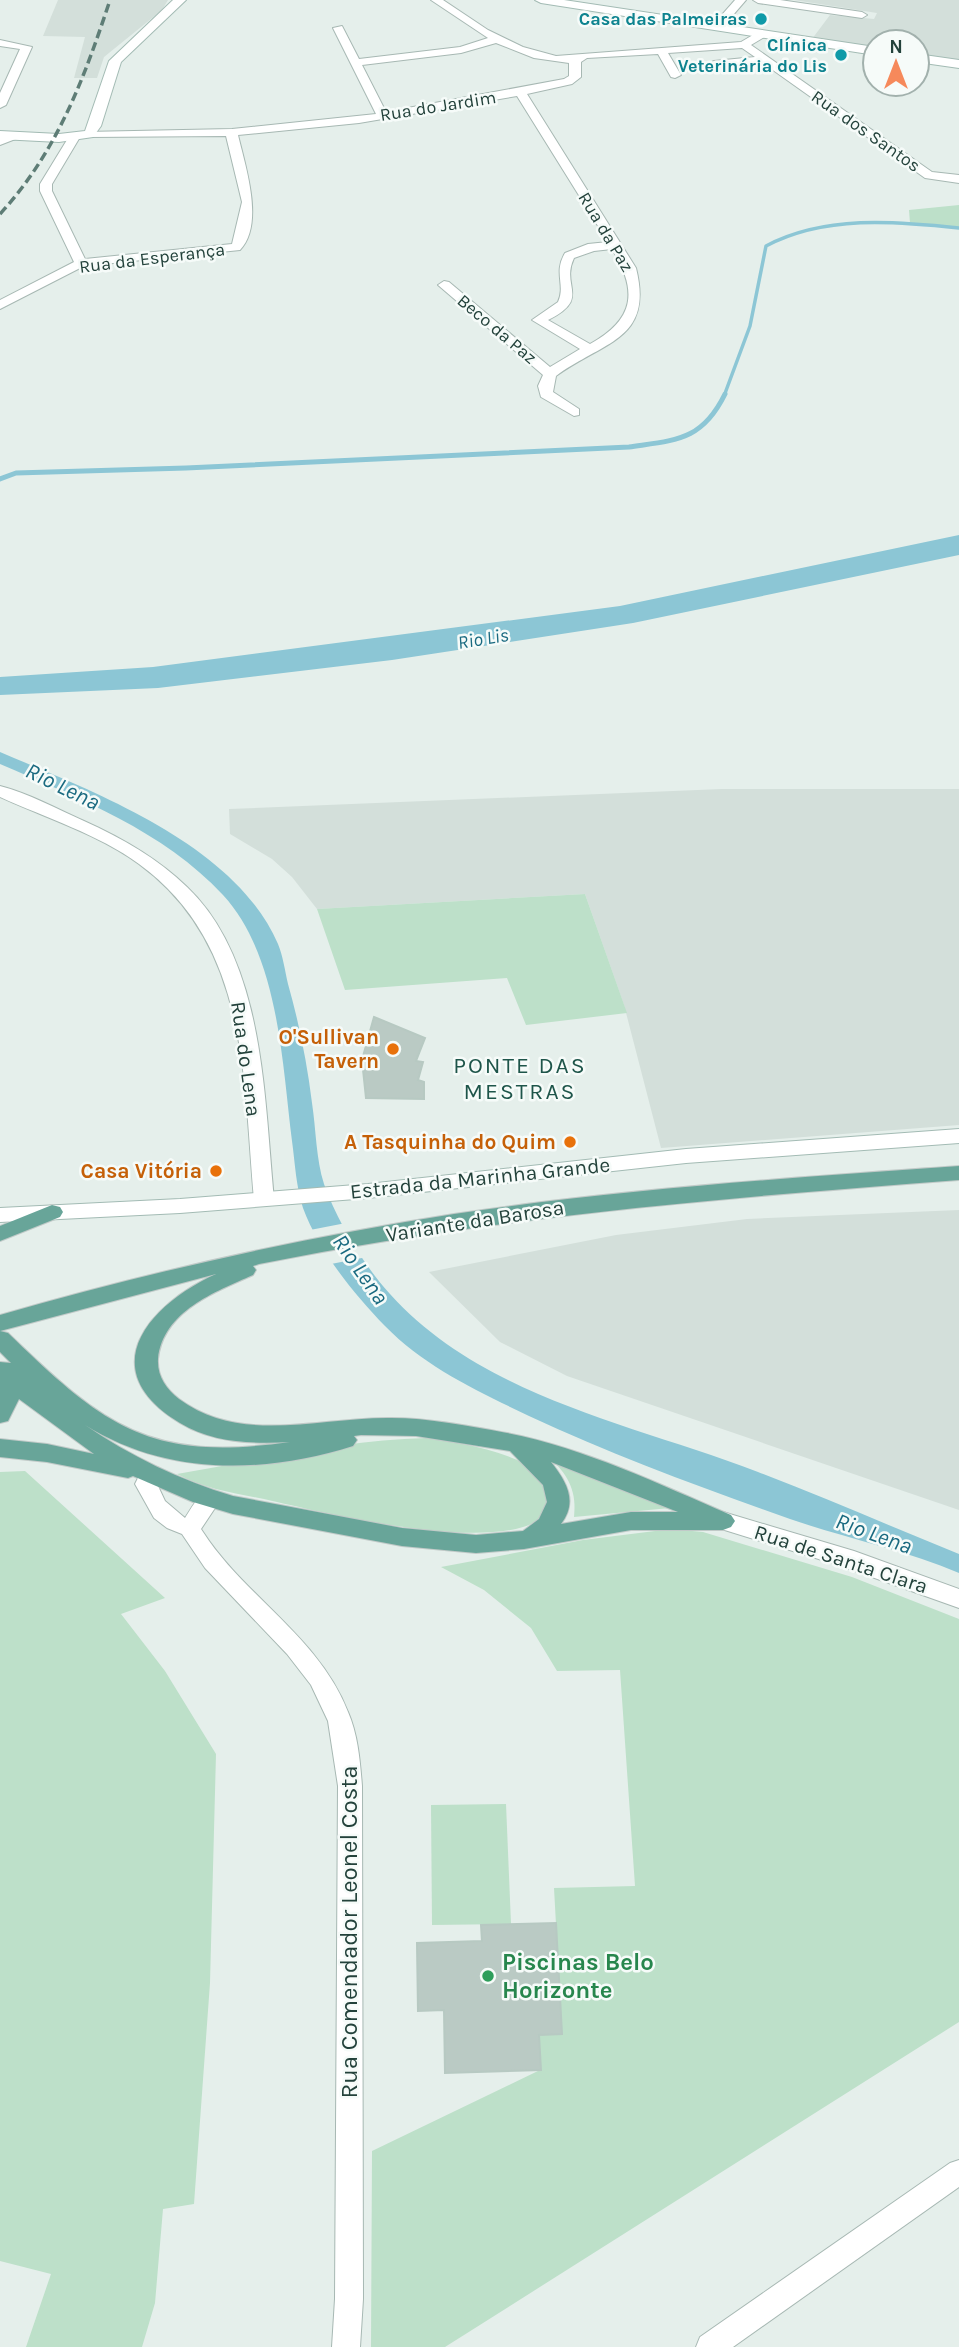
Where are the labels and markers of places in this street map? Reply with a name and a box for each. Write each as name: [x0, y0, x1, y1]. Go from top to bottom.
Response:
place label: Casa das Palmeiras: [579, 8, 747, 30]
marker: Casa das Palmeiras: [753, 11, 769, 27]
place label: Clínica Veterinária do Lis: [678, 34, 827, 77]
marker: Clínica Veterinária do Lis: [833, 47, 849, 63]
place label: O'Sullivan Tavern: [278, 1025, 379, 1073]
marker: O'Sullivan Tavern: [385, 1041, 401, 1057]
place label: A Tasquinha do Quim: [344, 1130, 556, 1155]
marker: A Tasquinha do Quim: [562, 1134, 578, 1150]
place label: Casa Vitória: [81, 1159, 202, 1183]
marker: Casa Vitória: [208, 1163, 224, 1179]
place label: Piscinas Belo Horizonte: [502, 1948, 654, 2004]
marker: Piscinas Belo Horizonte: [480, 1968, 496, 1984]

